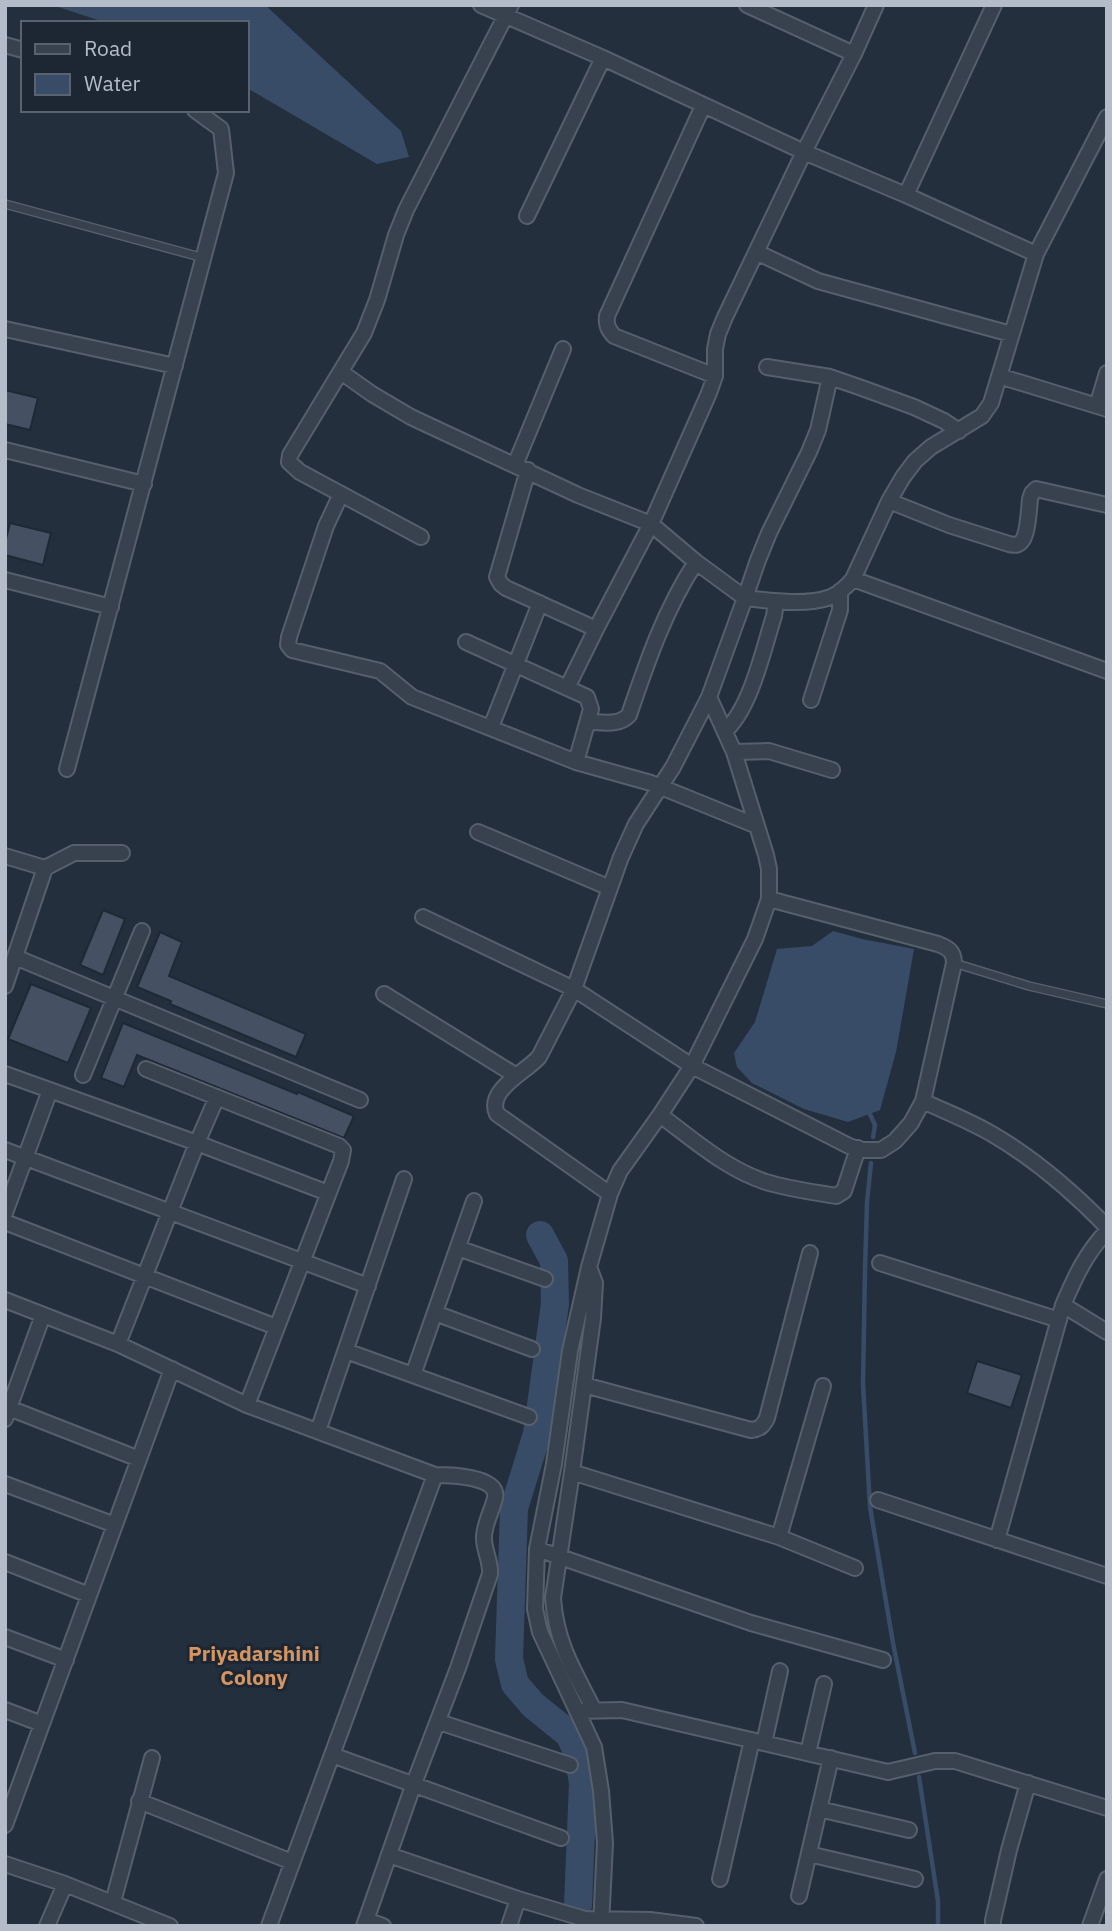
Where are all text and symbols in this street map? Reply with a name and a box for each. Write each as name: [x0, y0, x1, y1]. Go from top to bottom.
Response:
legend: [21, 21, 248, 112]
text: Road: [84, 34, 132, 62]
text: Water: [84, 69, 141, 97]
district label: Priyadarshini Colony: [188, 1639, 320, 1691]

